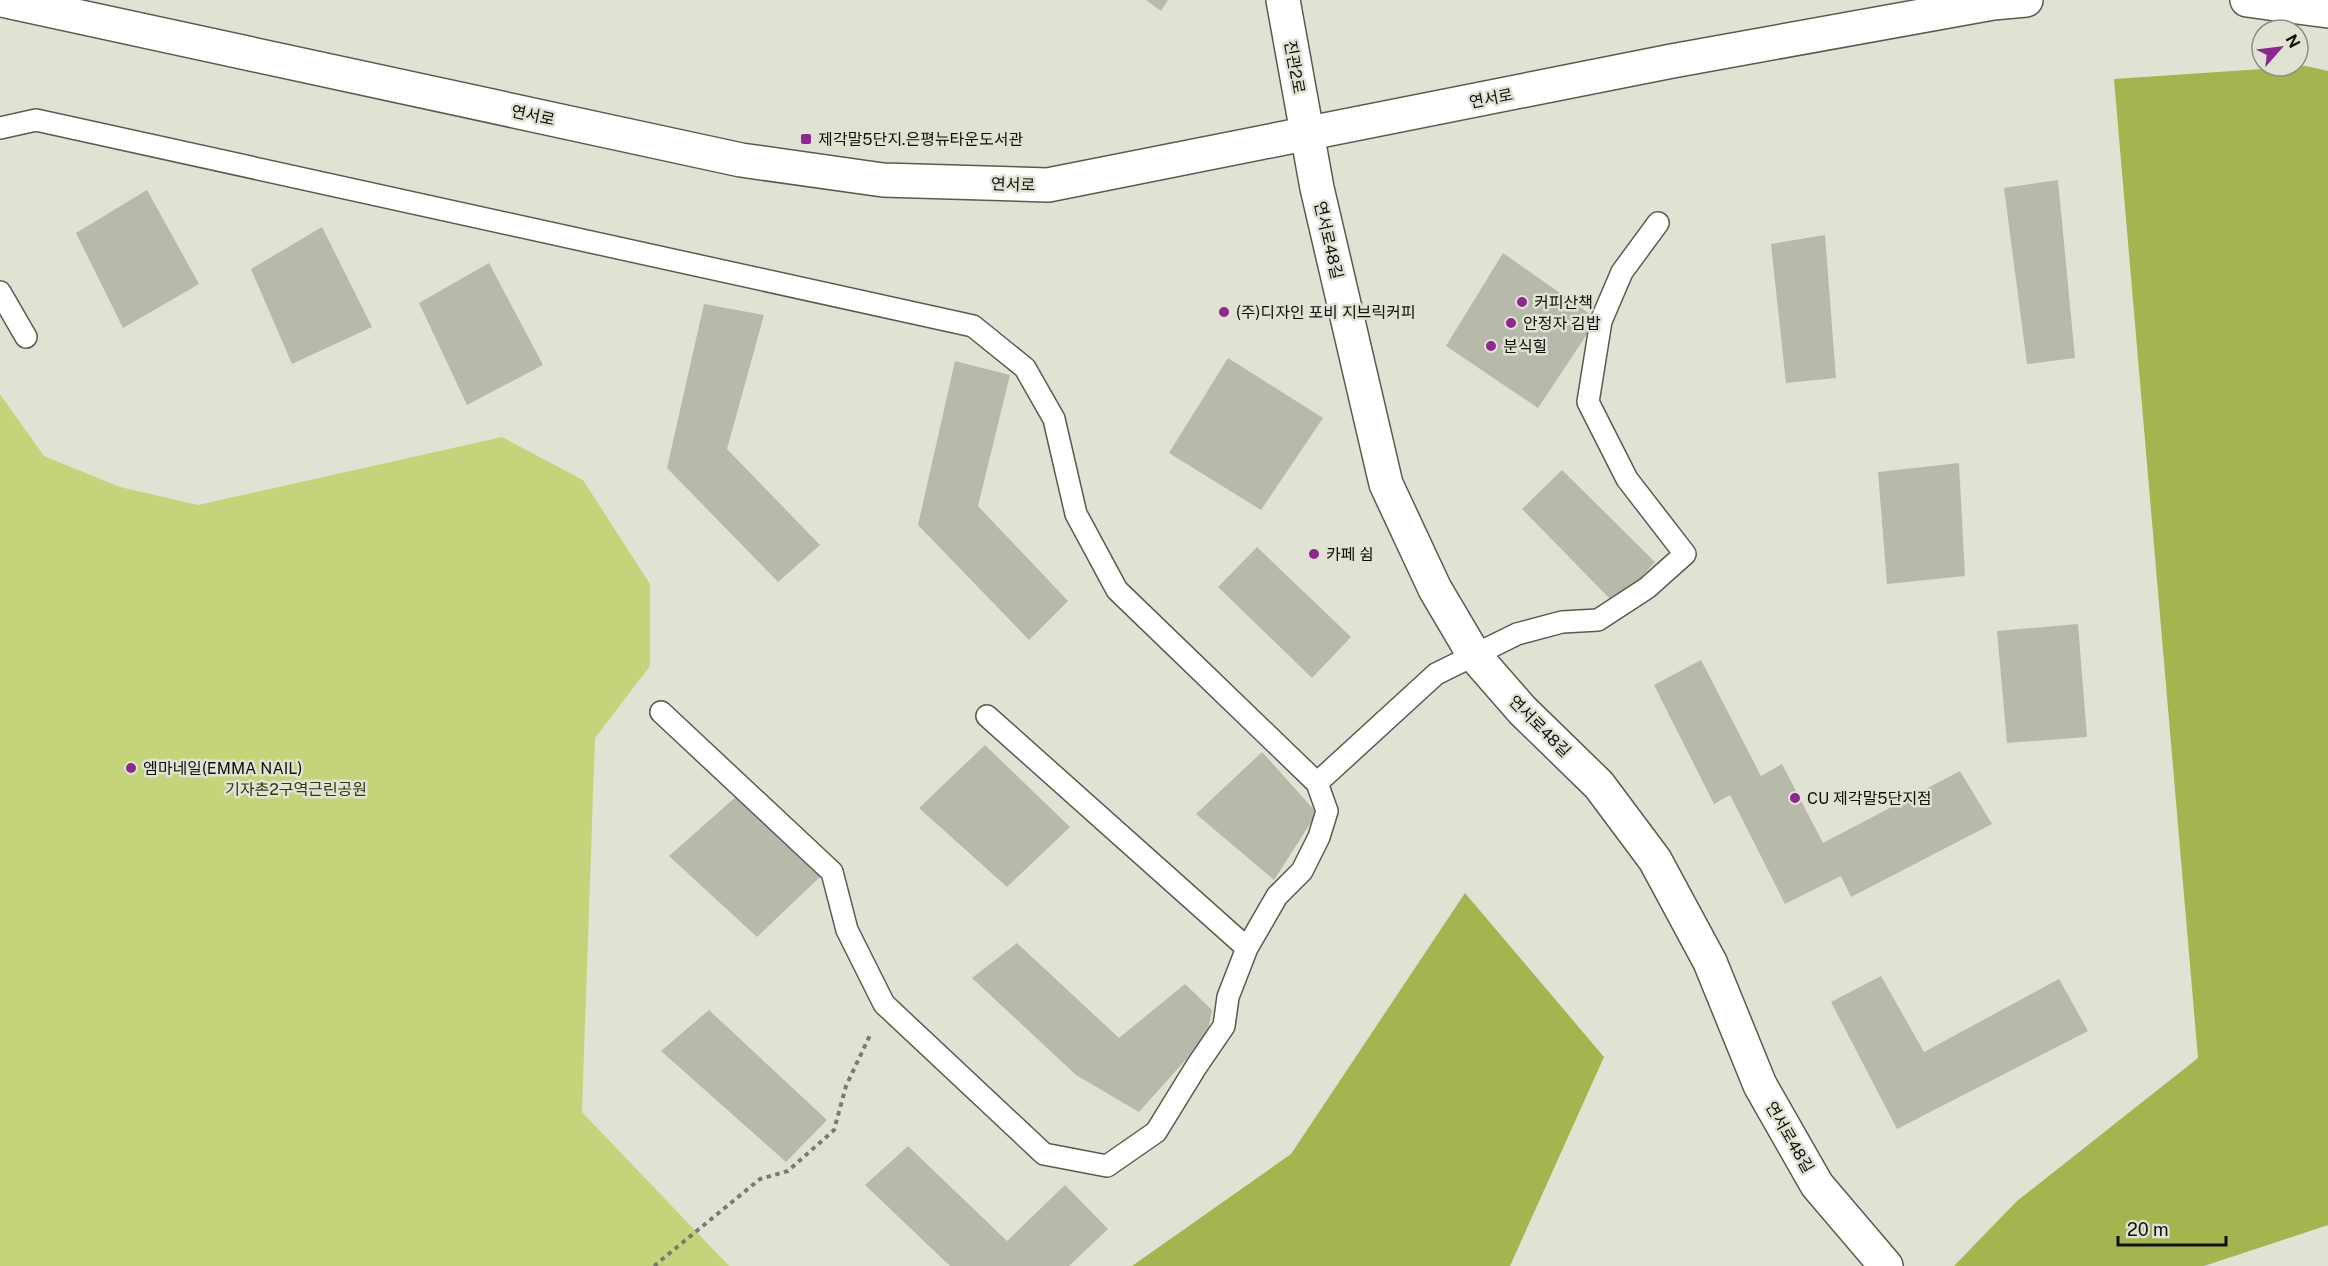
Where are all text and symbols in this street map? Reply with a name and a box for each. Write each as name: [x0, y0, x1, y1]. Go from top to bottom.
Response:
north arrow: [2250, 18, 2310, 78]
text: N: [2281, 31, 2304, 51]
street label: 진관2로: [1280, 39, 1309, 95]
street label: 연서로: [1468, 85, 1515, 112]
street label: 연서로: [509, 102, 557, 129]
place label: 제각말5단지.은평뉴타운도서관: [818, 130, 1023, 149]
marker: 제각말5단지.은평뉴타운도서관: [799, 132, 813, 146]
street label: 연서로: [991, 174, 1036, 195]
street label: 연서로48길: [1310, 199, 1347, 281]
place label: 커피산책: [1534, 293, 1593, 312]
marker: 커피산책: [1515, 295, 1529, 309]
place label: (주)디자인 포비 지브릭커피: [1236, 303, 1415, 322]
marker: (주)디자인 포비 지브릭커피: [1217, 305, 1231, 319]
place label: 안정자 김밥: [1523, 314, 1601, 333]
marker: 안정자 김밥: [1504, 316, 1518, 330]
place label: 분식힐: [1503, 337, 1547, 356]
marker: 분식힐: [1484, 339, 1498, 353]
place label: 카페 쉼: [1326, 545, 1374, 564]
marker: 카페 쉼: [1307, 547, 1321, 561]
street label: 연서로48길: [1505, 692, 1574, 761]
place label: 엠마네일(EMMA NAIL): [143, 759, 302, 778]
marker: 엠마네일(EMMA NAIL): [124, 761, 138, 775]
park label: 기자촌2구역근린공원: [225, 780, 367, 799]
place label: CU 제각말5단지점: [1807, 789, 1932, 808]
marker: CU 제각말5단지점: [1788, 791, 1802, 805]
street label: 연서로48길: [1762, 1098, 1818, 1176]
scale bar: [2118, 1209, 2226, 1247]
text: 20 m: [2127, 1219, 2169, 1240]

